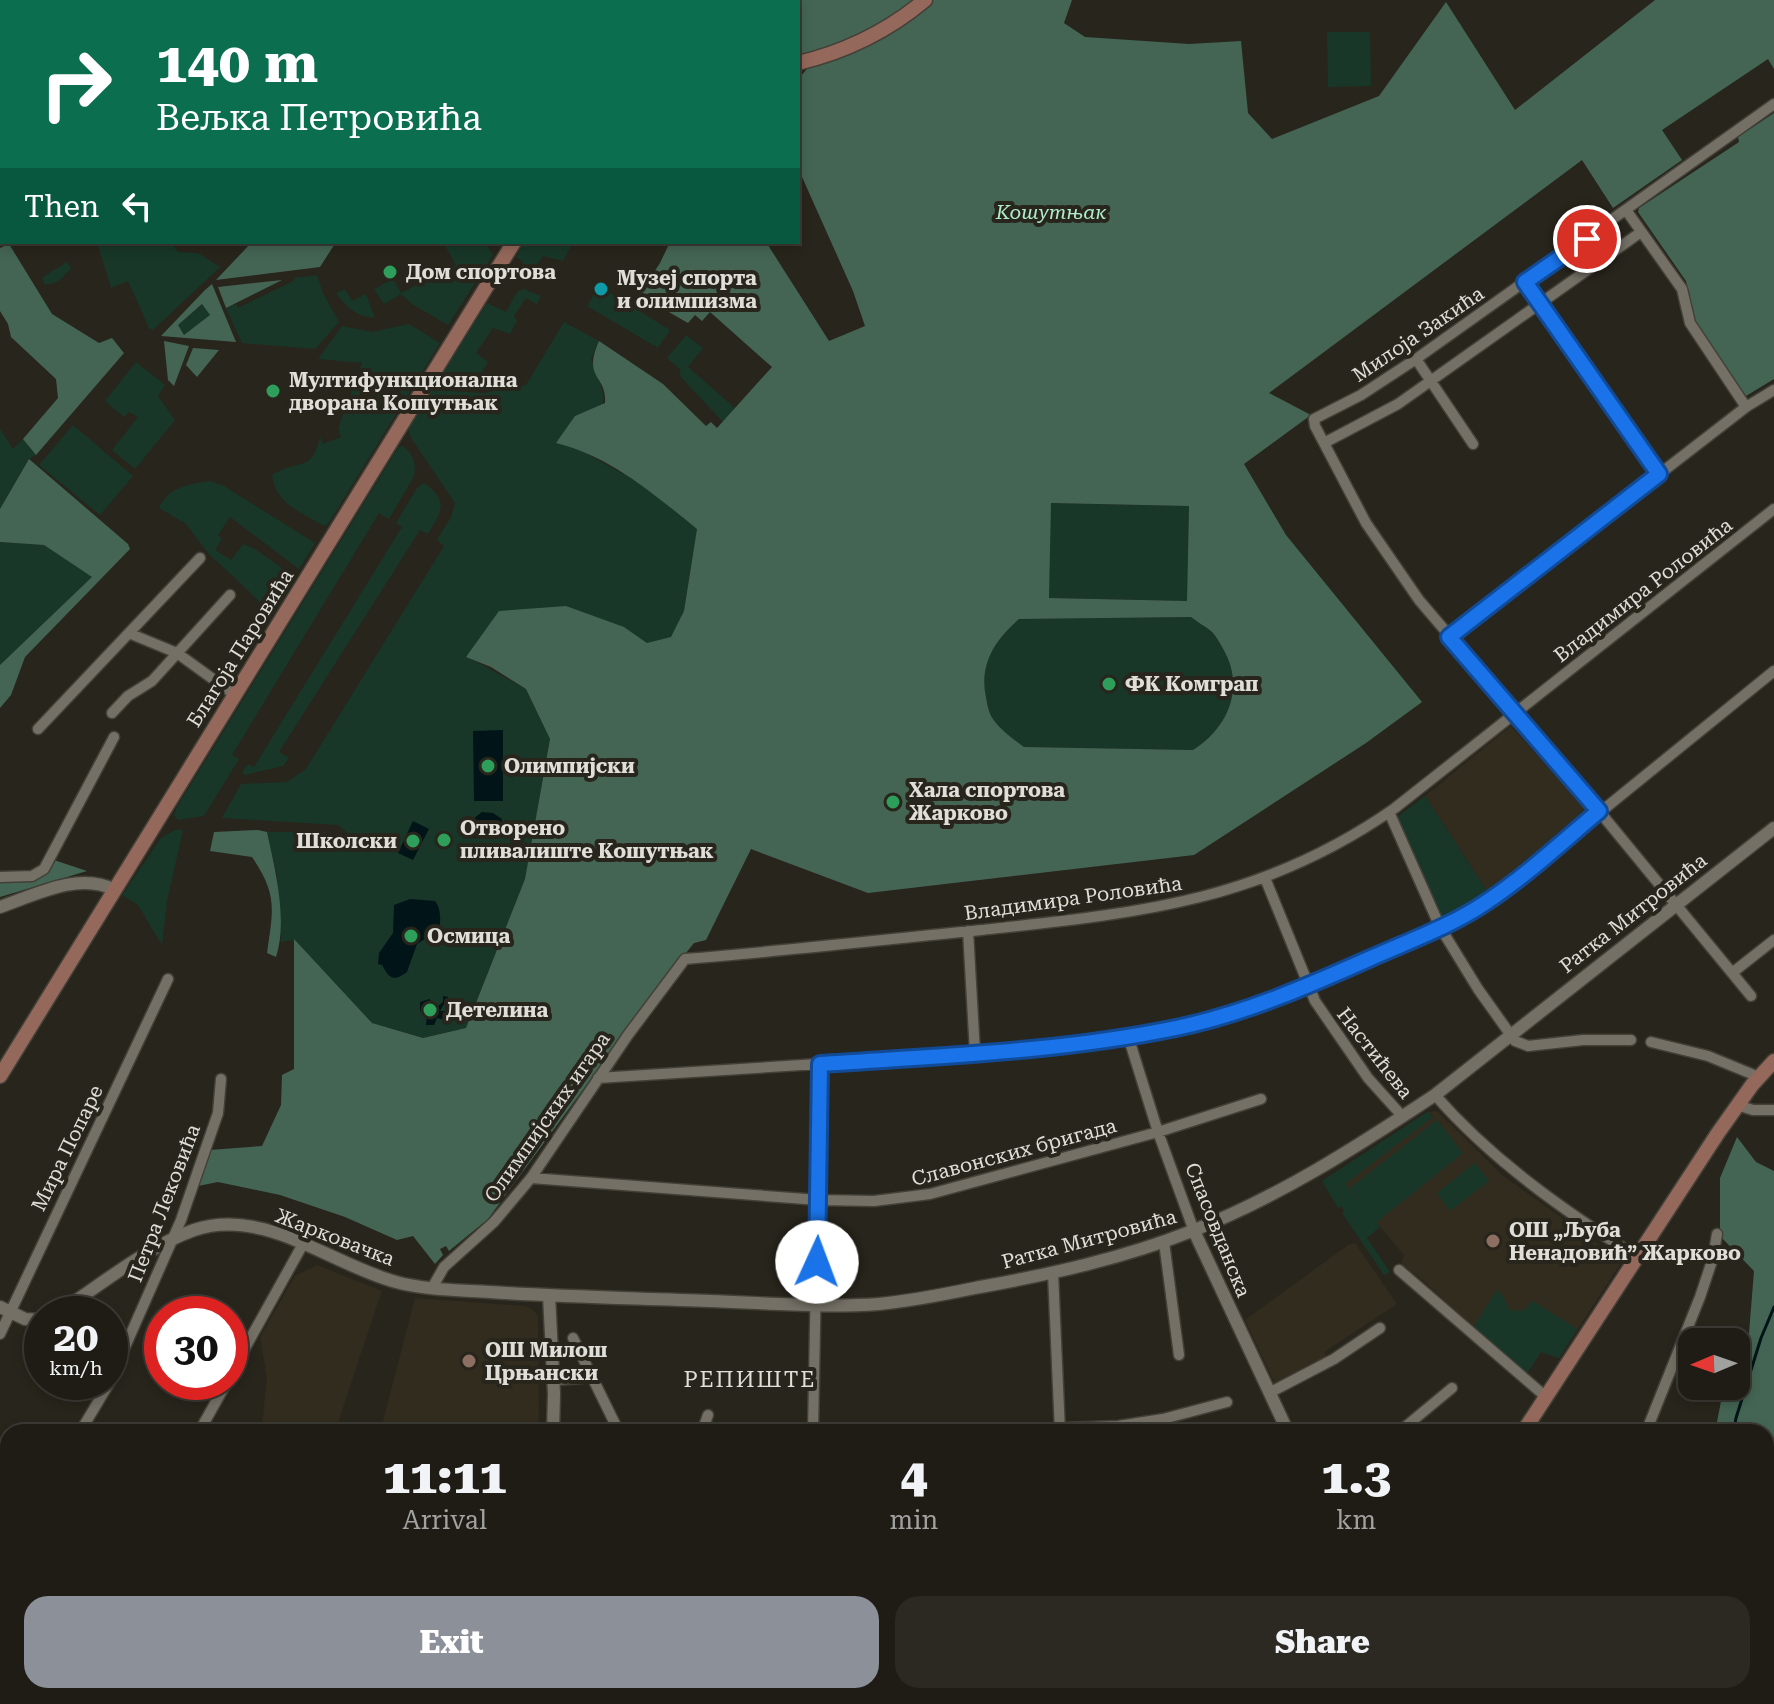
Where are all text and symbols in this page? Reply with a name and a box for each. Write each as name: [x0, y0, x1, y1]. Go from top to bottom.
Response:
text: 140 m: [156, 30, 318, 96]
icon: right: [24, 32, 128, 136]
text: Вељка Петровића: [156, 97, 482, 139]
icon: left: [115, 184, 159, 228]
text: Then: [24, 189, 99, 224]
park label: Кошутњак: [995, 200, 1107, 224]
pin: [1553, 205, 1621, 273]
icon: arrive: [1565, 217, 1609, 261]
place label: Дом спортова: [406, 260, 556, 284]
marker: Дом спортова: [381, 263, 399, 281]
place label: Музеј спорта и олимпизма: [617, 266, 757, 313]
marker: Музеј спорта и олимпизма: [592, 280, 610, 298]
street label: Милоја Закића: [1348, 281, 1488, 387]
place label: Мултифункционална дворана Кошутњак: [289, 368, 518, 415]
marker: Мултифункционална дворана Кошутњак: [264, 382, 282, 400]
street label: Владимира Роловића: [1549, 513, 1737, 667]
street label: Благоја Паровића: [182, 565, 298, 731]
place label: ФК Комграп: [1125, 672, 1258, 696]
marker: ФК Комграп: [1100, 675, 1118, 693]
place label: Олимпијски: [504, 754, 635, 778]
marker: Олимпијски: [479, 757, 497, 775]
place label: Хала спортова Жарково: [909, 778, 1065, 825]
marker: Хала спортова Жарково: [884, 793, 902, 811]
place label: Отворено пливалиште Кошутњак: [460, 816, 714, 863]
place label: Школски: [296, 829, 397, 853]
marker: Отворено пливалиште Кошутњак: [435, 831, 453, 849]
marker: Школски: [404, 832, 422, 850]
street label: Ратка Митровића: [1555, 848, 1711, 978]
street label: Владимира Роловића: [963, 871, 1184, 925]
place label: Осмица: [427, 924, 510, 948]
marker: Осмица: [402, 927, 420, 945]
place label: Детелина: [446, 998, 548, 1022]
marker: Детелина: [421, 1001, 439, 1019]
street label: Настићева: [1332, 1003, 1418, 1103]
street label: Олимпијских игара: [479, 1027, 615, 1207]
street label: Мира Попаре: [26, 1081, 108, 1215]
street label: Славонских бригада: [909, 1113, 1119, 1191]
street label: Петра Лековића: [123, 1121, 205, 1285]
street label: Спасовданска: [1180, 1159, 1256, 1301]
street label: Жарковачка: [272, 1203, 398, 1271]
street label: Ратка Митровића: [999, 1204, 1179, 1274]
place label: ОШ „Љуба Ненадовић” Жарково: [1509, 1218, 1741, 1265]
position arrow: [775, 1220, 859, 1304]
marker: ОШ „Љуба Ненадовић” Жарково: [1484, 1232, 1502, 1250]
speed limit sign: 30: [144, 1296, 248, 1400]
text: 20: [54, 1314, 98, 1361]
north arrow: [1678, 1328, 1750, 1400]
map controls: [1678, 1328, 1750, 1400]
place label: ОШ Милош Црњански: [485, 1338, 607, 1385]
marker: ОШ Милош Црњански: [460, 1352, 478, 1370]
text: km/h: [49, 1356, 103, 1380]
district label: РЕПИШТЕ: [684, 1367, 816, 1392]
text: 11:11: [383, 1449, 506, 1505]
text: 4: [900, 1449, 927, 1505]
text: 1.3: [1321, 1449, 1391, 1505]
text: Arrival: [402, 1505, 487, 1535]
text: min: [889, 1505, 938, 1535]
text: km: [1336, 1505, 1376, 1535]
button: Exit: [24, 1596, 879, 1688]
button: Share: [895, 1596, 1750, 1688]

